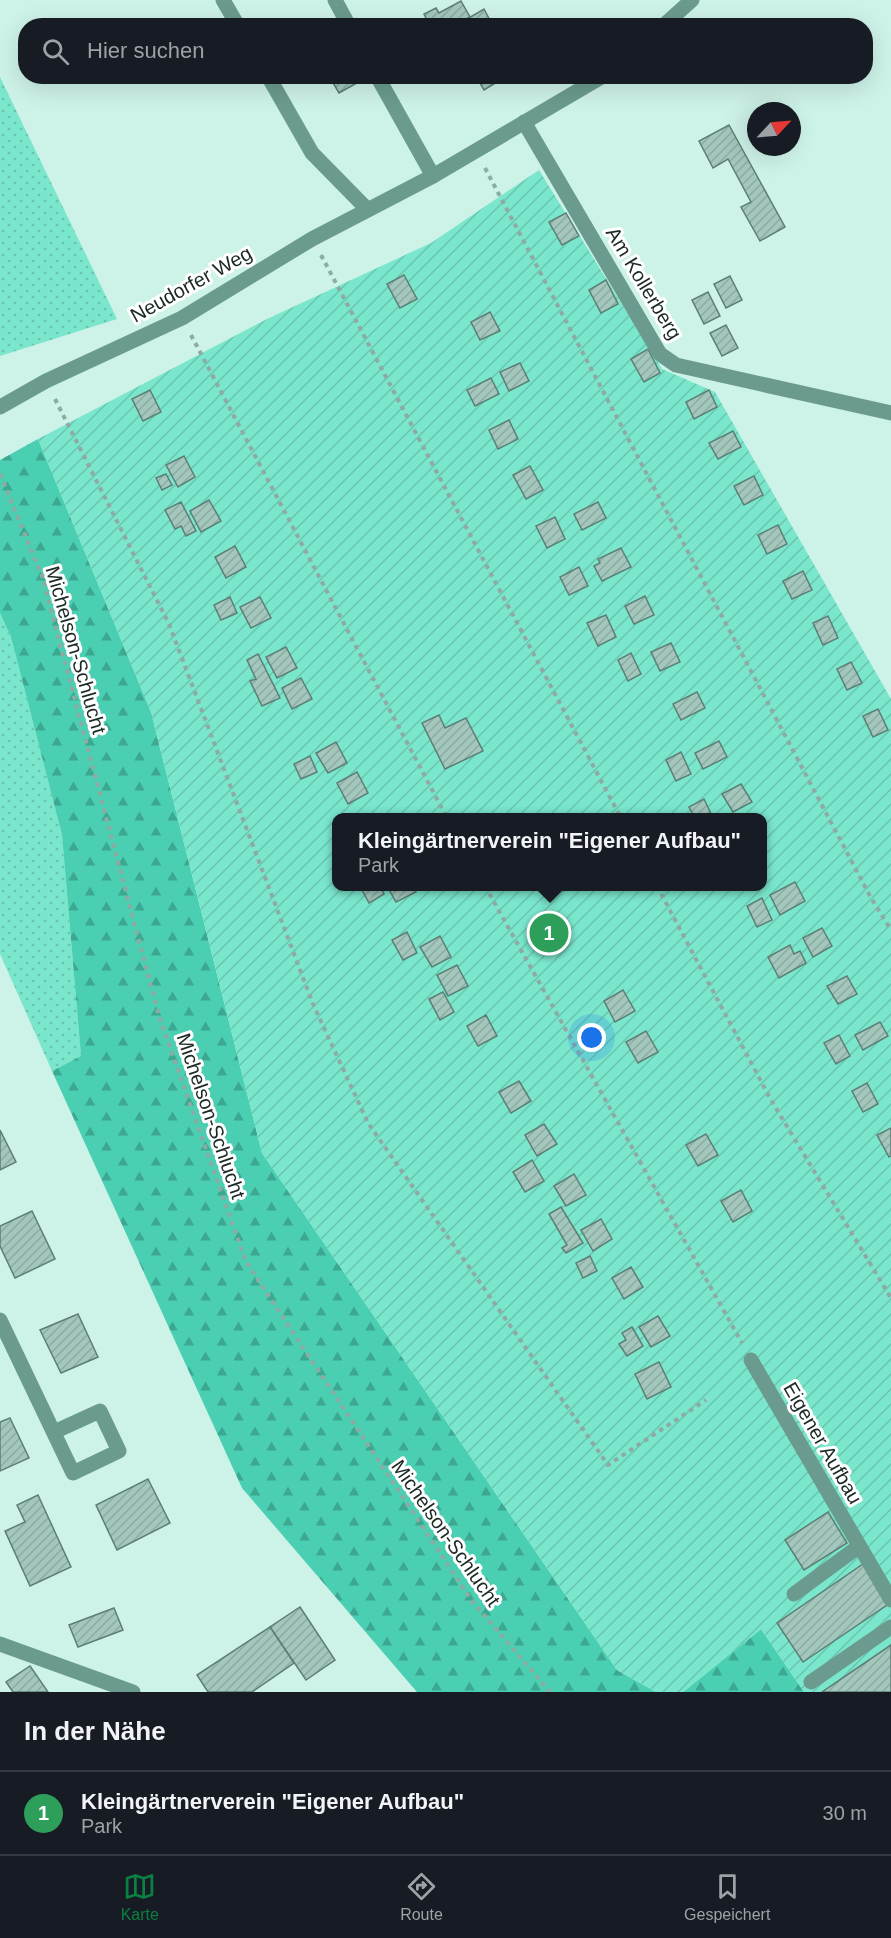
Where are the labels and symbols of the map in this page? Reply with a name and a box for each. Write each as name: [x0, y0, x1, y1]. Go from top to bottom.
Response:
north arrow: [747, 102, 801, 156]
street label: Am Kollerberg: [602, 223, 686, 343]
street label: Neudorfer Weg: [127, 242, 255, 326]
street label: Michelson-Schlucht: [42, 564, 111, 737]
pin: 1: [530, 910, 568, 956]
your location: [577, 1023, 606, 1052]
street label: Michelson-Schlucht: [172, 1030, 250, 1202]
street label: Eigener Aufbau: [779, 1378, 867, 1508]
street label: Michelson-Schlucht: [387, 1456, 505, 1611]

